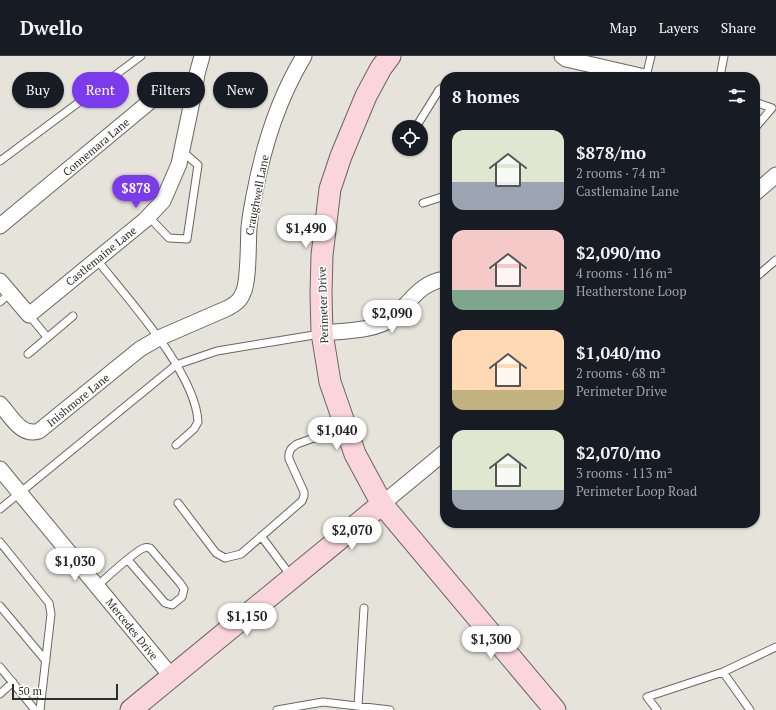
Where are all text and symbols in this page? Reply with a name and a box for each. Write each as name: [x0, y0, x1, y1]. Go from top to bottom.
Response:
text: Dwello: [20, 15, 83, 40]
text: Map: [610, 18, 637, 37]
text: Layers: [659, 18, 699, 37]
text: Share: [721, 18, 756, 37]
chip: Buy: [12, 72, 64, 108]
chip: Rent: [72, 72, 129, 108]
chip: Filters: [137, 72, 205, 108]
chip: New: [213, 72, 268, 108]
text: 8 homes: [452, 85, 520, 108]
icon: filters: [726, 85, 748, 107]
street label: Connemara Lane: [60, 115, 133, 179]
map controls: [392, 120, 428, 156]
button: locate: [392, 120, 428, 156]
text: $878/mo: [576, 141, 646, 164]
icon: home: [484, 146, 532, 194]
street label: Craughwell Lane: [242, 153, 272, 236]
text: 2 rooms · 74 m²: [576, 164, 666, 182]
pin: $878: [112, 175, 160, 209]
text: $878: [121, 179, 151, 197]
text: Castlemaine Lane: [576, 182, 679, 200]
pin: $1,490: [273, 215, 339, 249]
text: $1,490: [286, 219, 326, 237]
street label: Castlemaine Lane: [63, 223, 140, 289]
text: $2,090/mo: [576, 241, 661, 264]
icon: home: [484, 246, 532, 294]
text: 4 rooms · 116 m²: [576, 264, 673, 282]
street label: Perimeter Drive: [315, 266, 331, 344]
text: Heatherstone Loop: [576, 282, 687, 300]
pin: $2,090: [359, 300, 425, 334]
text: $2,090: [372, 304, 412, 322]
text: $1,040/mo: [576, 341, 661, 364]
icon: home: [484, 346, 532, 394]
text: 2 rooms · 68 m²: [576, 364, 666, 382]
street label: Inishmore Lane: [44, 370, 113, 430]
text: Perimeter Drive: [576, 382, 667, 400]
pin: $1,040: [304, 417, 370, 451]
text: $1,040: [317, 421, 357, 439]
text: $2,070/mo: [576, 441, 661, 464]
icon: home: [484, 446, 532, 494]
text: 3 rooms · 113 m²: [576, 464, 673, 482]
text: Perimeter Loop Road: [576, 482, 697, 500]
pin: $2,070: [319, 517, 385, 551]
text: $2,070: [332, 521, 372, 539]
pin: $1,030: [42, 548, 108, 582]
text: $1,030: [55, 552, 95, 570]
street label: Mercedes Drive: [103, 595, 161, 663]
pin: $1,150: [214, 603, 280, 637]
text: $1,150: [227, 607, 267, 625]
pin: $1,300: [458, 626, 524, 660]
text: $1,300: [471, 630, 511, 648]
scale bar: [12, 682, 118, 701]
text: 50 m: [18, 684, 42, 698]

